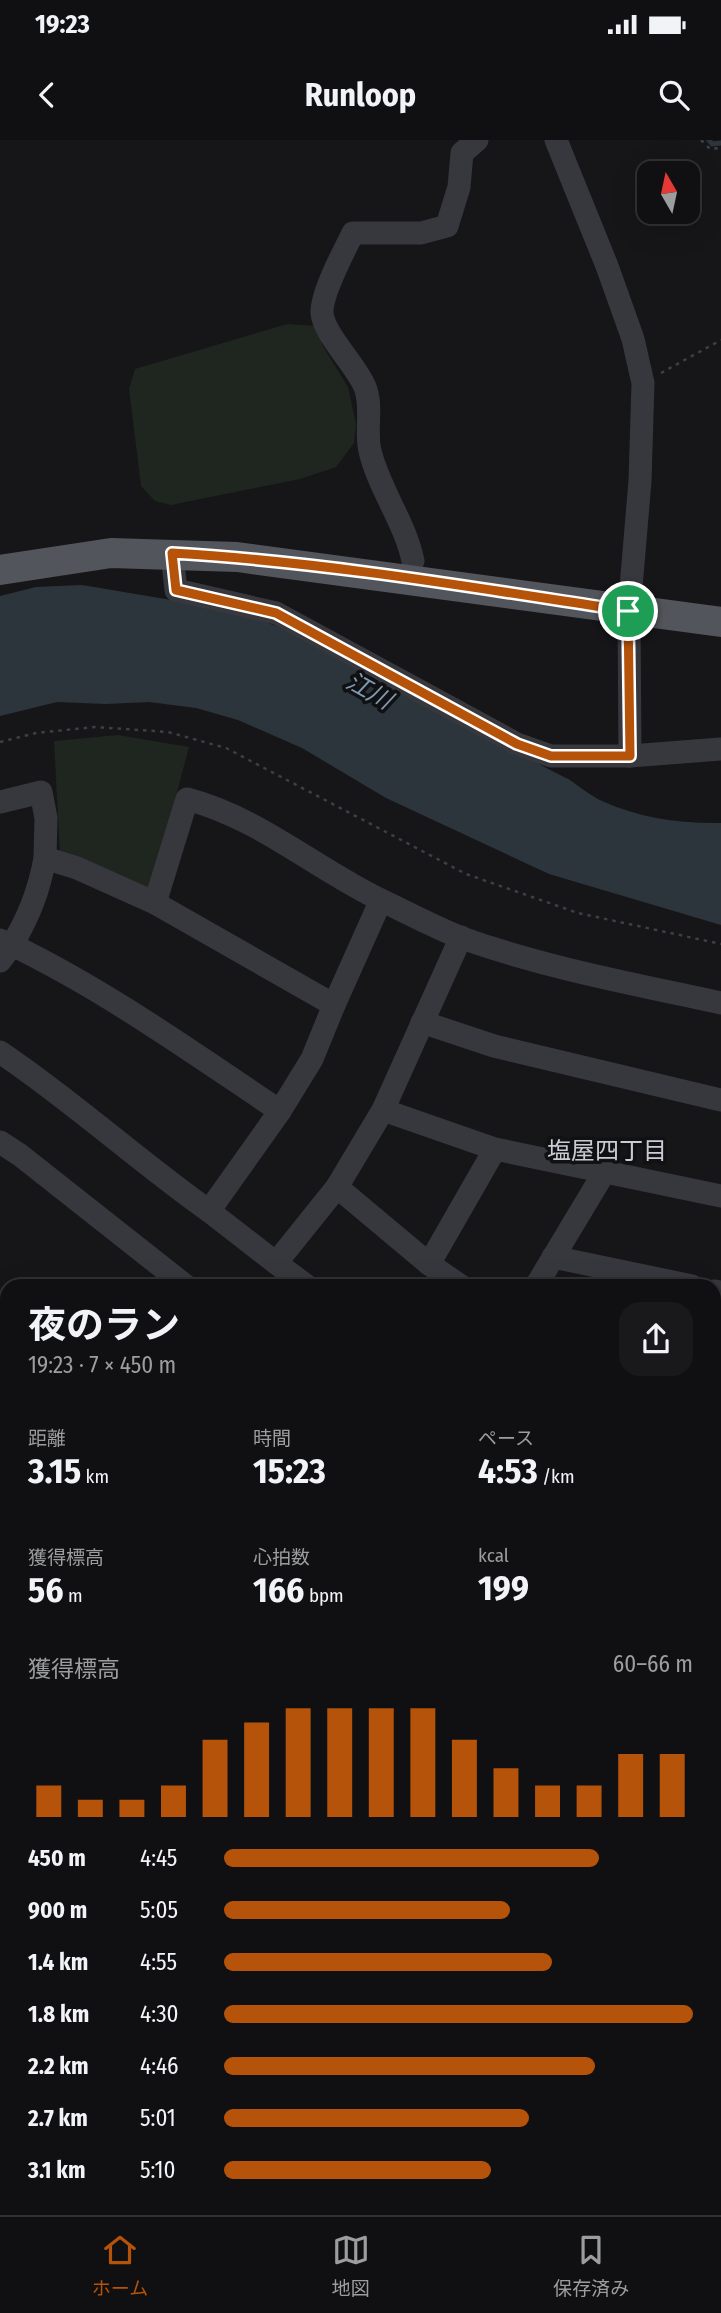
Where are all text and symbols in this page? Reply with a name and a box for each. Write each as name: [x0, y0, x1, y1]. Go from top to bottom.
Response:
text: 19:23: [35, 9, 90, 40]
icon: back: [28, 76, 66, 114]
text: Runloop: [305, 76, 416, 114]
icon: search: [655, 76, 693, 114]
north arrow: [637, 161, 700, 224]
map controls: [637, 161, 700, 224]
pin: [598, 581, 658, 641]
icon: arrive: [609, 592, 647, 630]
water label: 江川: [341, 667, 399, 716]
district label: 塩屋四丁目: [547, 1137, 667, 1165]
text: 夜のラン: [28, 1302, 180, 1348]
button: share: [619, 1302, 693, 1376]
text: 19:23 · 7 × 450 m: [28, 1351, 176, 1379]
text: 距離: [28, 1427, 66, 1450]
text: 時間: [253, 1427, 291, 1450]
text: ペース: [478, 1427, 534, 1450]
text: 3.15: [28, 1450, 81, 1492]
text: 15:23: [253, 1450, 326, 1492]
text: 4:53: [478, 1450, 538, 1492]
text: km: [81, 1465, 109, 1488]
text: /km: [538, 1465, 575, 1488]
text: kcal: [478, 1544, 509, 1567]
text: 獲得標高: [28, 1546, 104, 1569]
text: 心拍数: [253, 1546, 310, 1569]
text: 199: [478, 1567, 529, 1609]
text: 56: [28, 1569, 64, 1611]
text: 166: [253, 1569, 304, 1611]
text: m: [64, 1584, 83, 1607]
text: bpm: [304, 1584, 344, 1607]
text: 60–66 m: [613, 1650, 693, 1678]
text: 獲得標高: [28, 1655, 120, 1683]
text: 450 m: [28, 1844, 86, 1872]
text: 4:45: [140, 1844, 177, 1872]
text: 900 m: [28, 1896, 87, 1924]
text: 5:05: [140, 1896, 178, 1924]
text: 1.4 km: [28, 1948, 88, 1976]
text: 4:55: [140, 1948, 177, 1976]
text: 1.8 km: [28, 2000, 89, 2028]
text: 4:30: [140, 2000, 179, 2028]
text: 2.2 km: [28, 2052, 89, 2080]
text: 4:46: [140, 2052, 178, 2080]
text: 2.7 km: [28, 2104, 88, 2132]
text: 5:01: [140, 2104, 176, 2132]
text: 3.1 km: [28, 2156, 86, 2184]
text: 5:10: [140, 2156, 175, 2184]
tab: ホーム: [92, 2231, 148, 2300]
tab: 地図: [332, 2231, 370, 2300]
tab: 保存済み: [553, 2231, 629, 2300]

